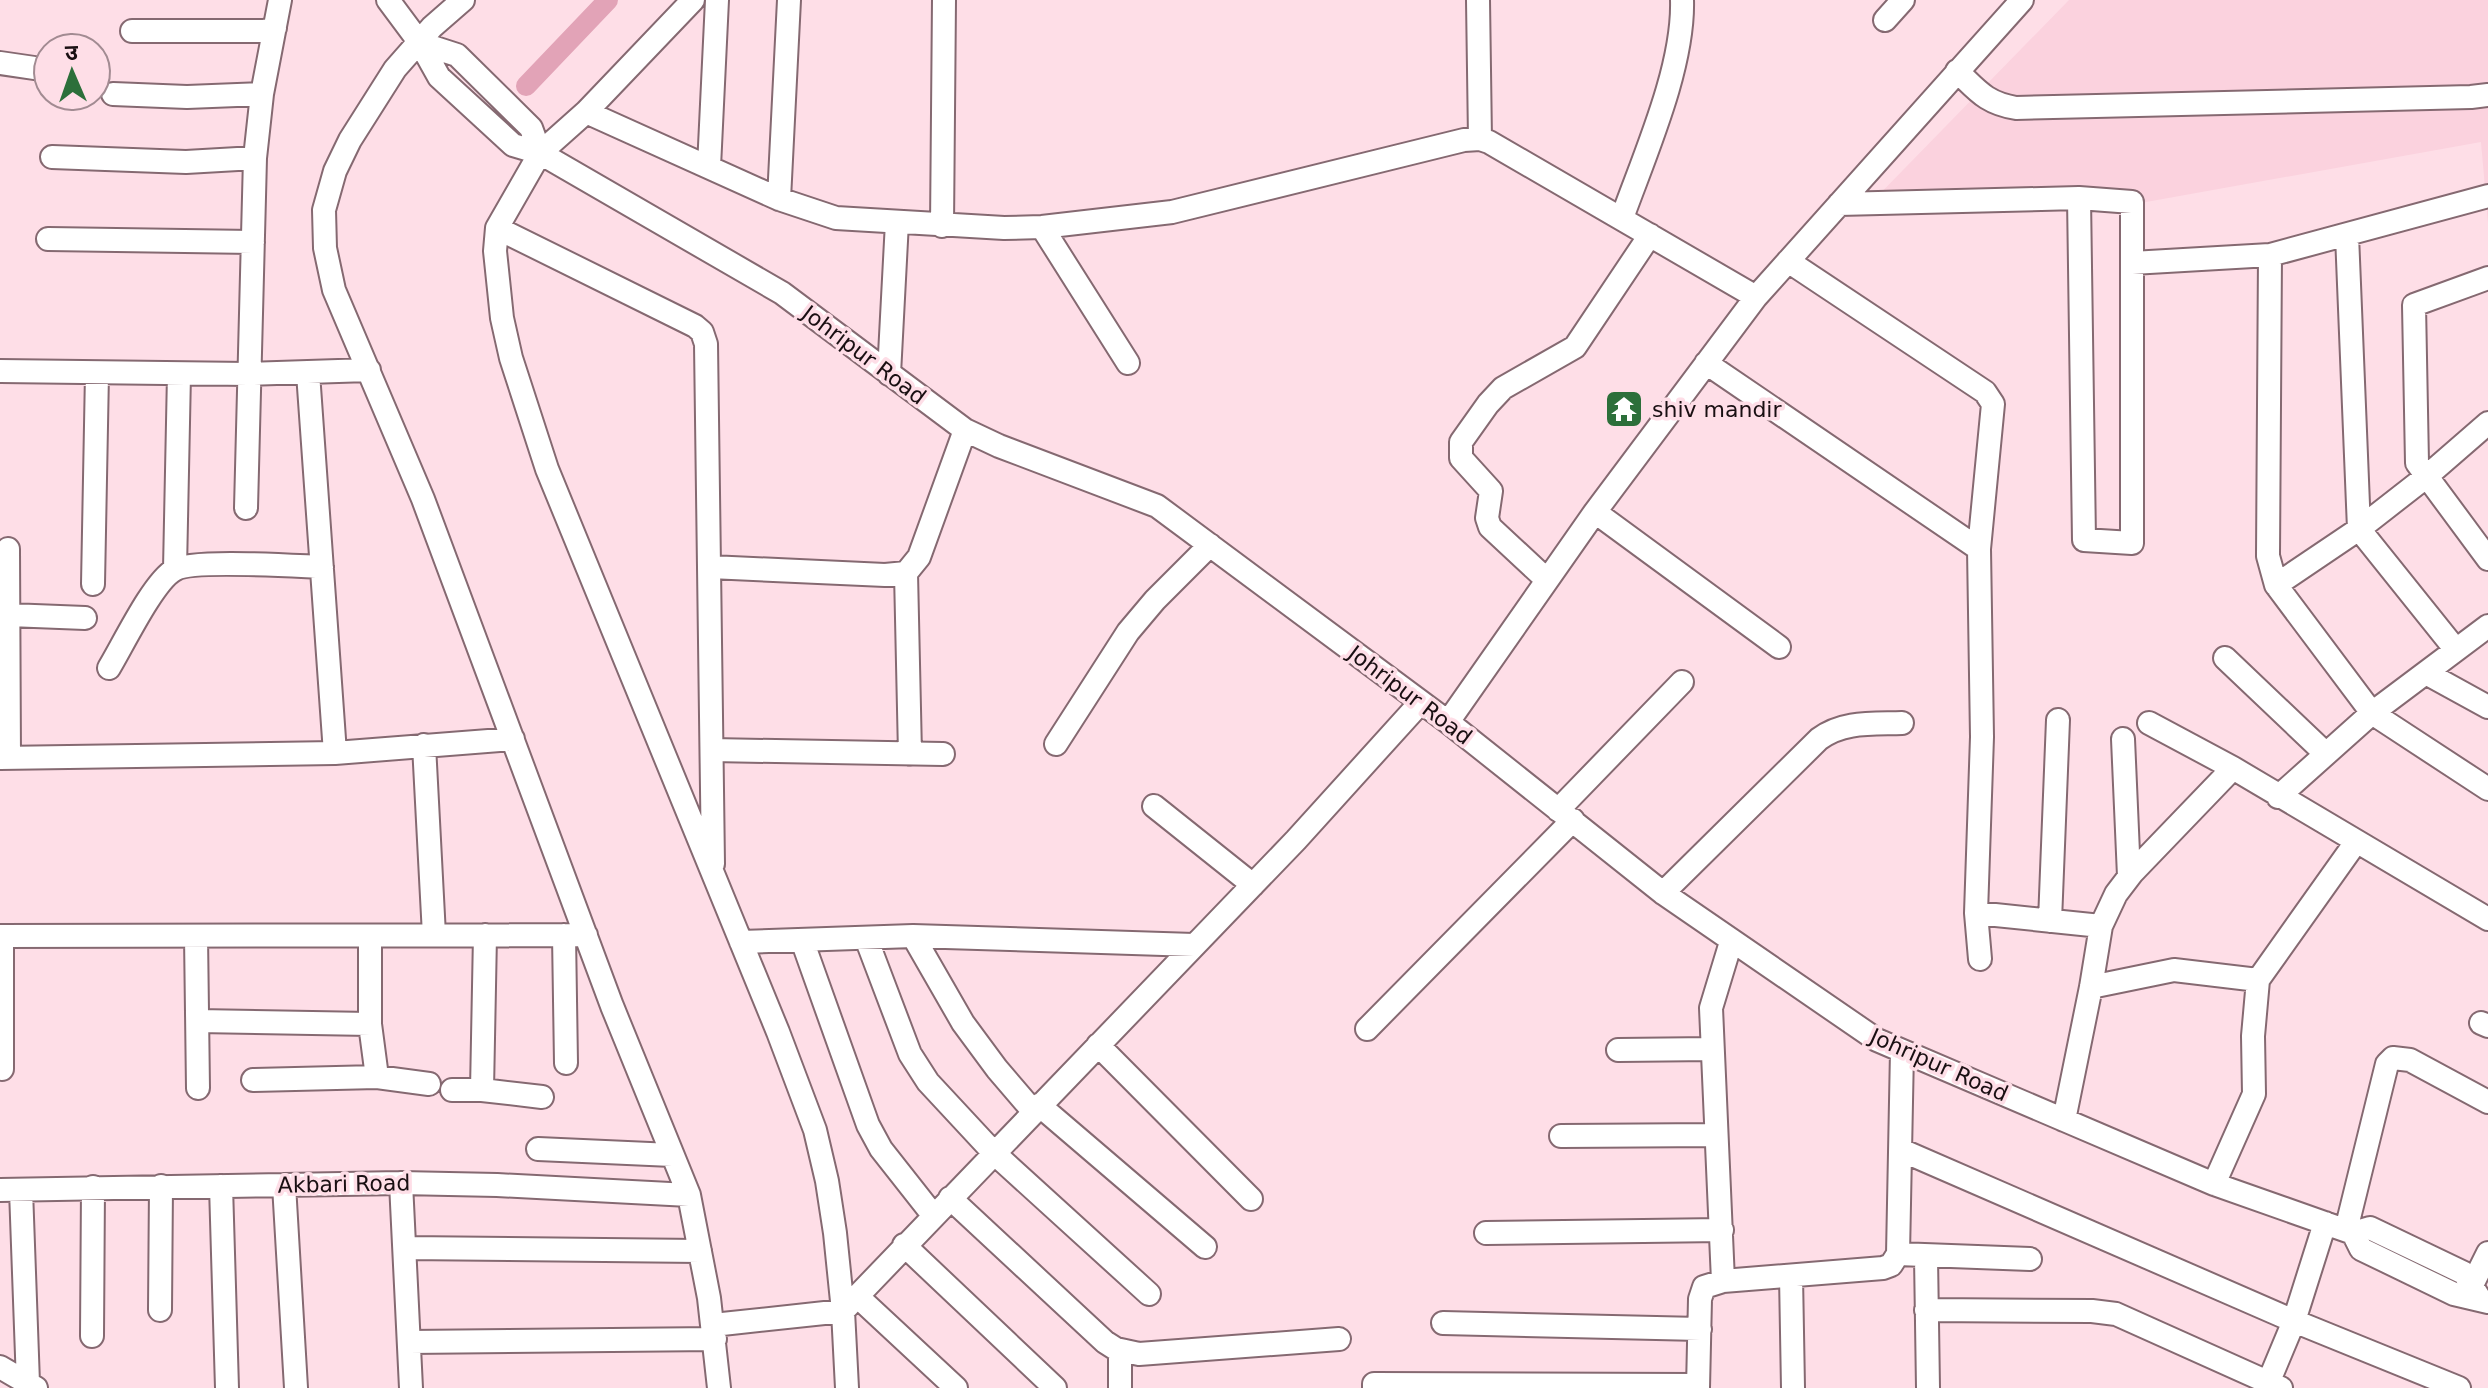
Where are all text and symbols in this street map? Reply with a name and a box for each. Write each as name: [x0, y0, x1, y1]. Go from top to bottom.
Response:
north arrow: [32, 32, 112, 112]
text: उ: [64, 40, 79, 65]
street label: Johripur Road: [796, 299, 931, 410]
temple icon: shiv mandir: [1603, 388, 1645, 430]
place label: shiv mandir: [1652, 397, 1782, 422]
street label: Johripur Road: [1342, 639, 1477, 750]
street label: Johripur Road: [1864, 1023, 2012, 1107]
street label: Akbari Road: [277, 1170, 411, 1198]

